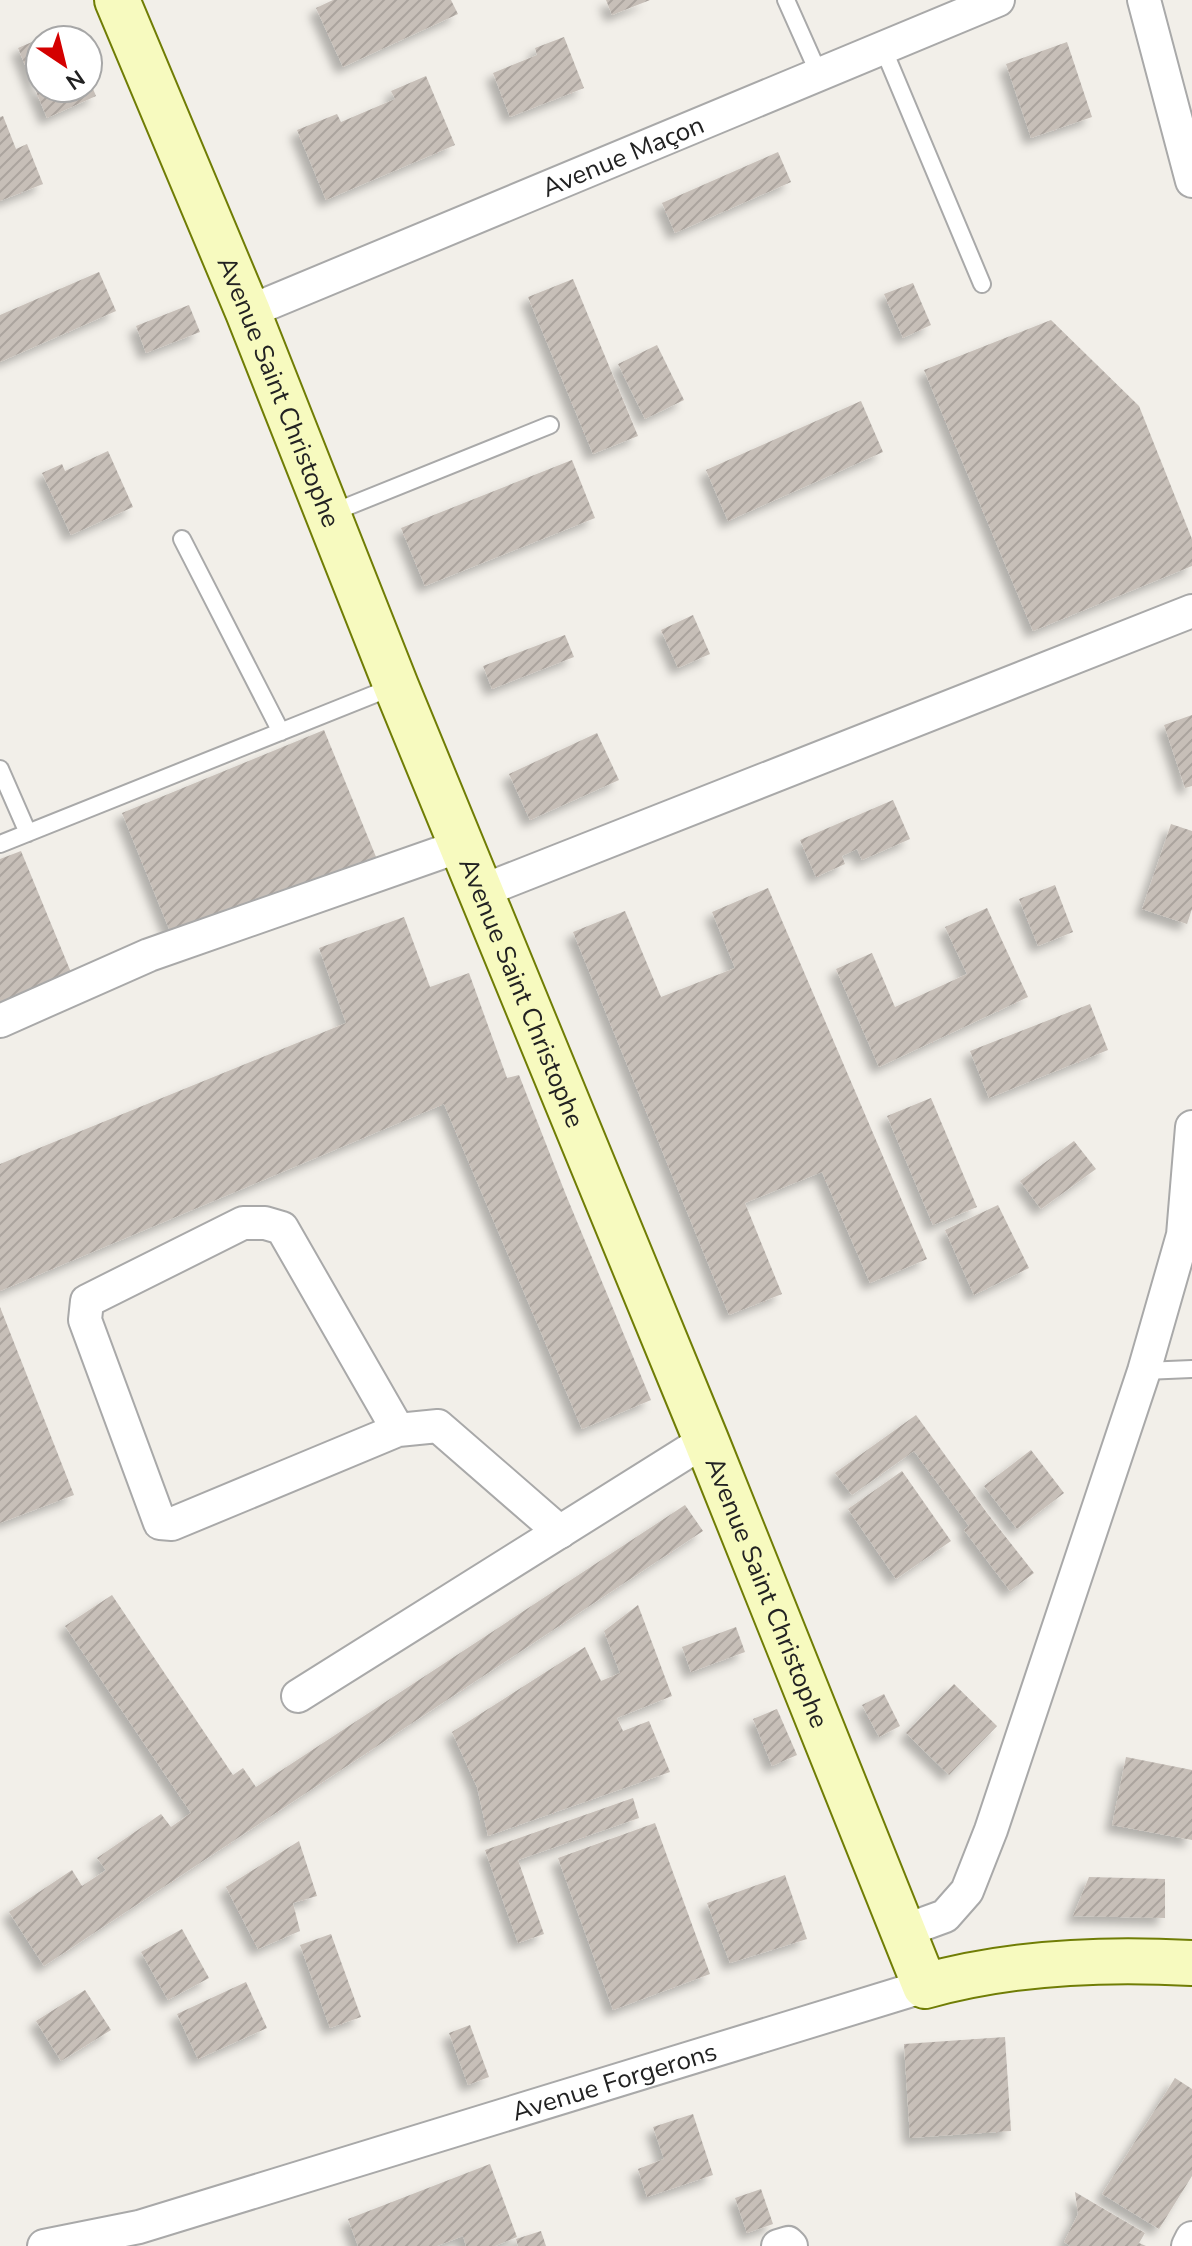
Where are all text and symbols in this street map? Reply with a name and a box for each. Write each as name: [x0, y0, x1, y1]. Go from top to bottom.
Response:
north arrow: [24, 24, 104, 104]
text: N: [60, 63, 90, 97]
street label: Avenue Maçon: [537, 107, 709, 206]
street label: Avenue Saint Christophe: [209, 251, 348, 533]
street label: Avenue Saint Christophe: [450, 852, 593, 1133]
street label: Avenue Saint Christophe: [697, 1452, 837, 1733]
street label: Avenue Forgerons: [508, 2034, 721, 2130]

